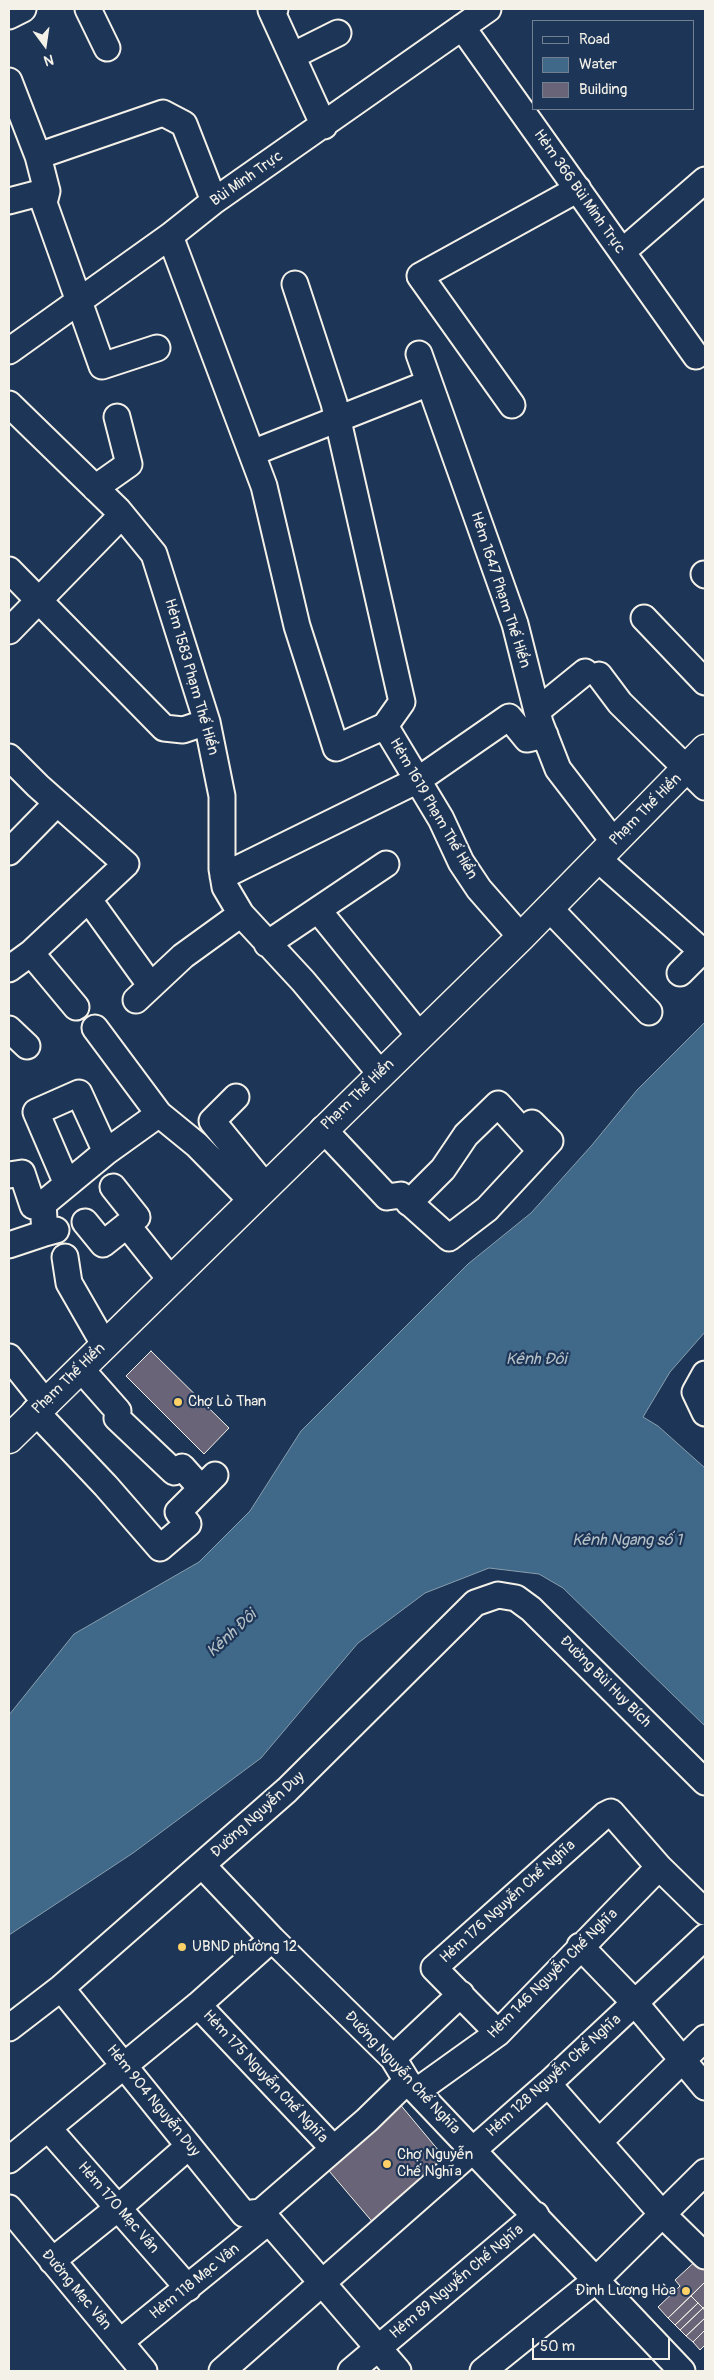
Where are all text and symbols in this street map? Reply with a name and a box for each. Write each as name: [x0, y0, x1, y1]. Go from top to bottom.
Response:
north arrow: [20, 20, 70, 70]
legend: [532, 20, 694, 110]
text: Road: [579, 30, 610, 49]
text: N: [42, 51, 55, 69]
text: Water: [579, 55, 617, 74]
text: Building: [579, 80, 627, 99]
street label: Hẻm 366 Bùi Minh Trực: [529, 126, 629, 258]
street label: Bùi Minh Trực: [207, 147, 287, 211]
street label: Hẻm 1647 Phạm Thế Hiển: [466, 510, 534, 670]
street label: Hẻm 1583 Phạm Thế Hiển: [160, 597, 222, 757]
street label: Hẻm 1619 Phạm Thế Hiển: [385, 735, 481, 883]
street label: Phạm Thế Hiển: [606, 770, 686, 850]
street label: Phạm Thế Hiển: [318, 1056, 398, 1134]
street label: Phạm Thế Hiển: [29, 1340, 109, 1418]
water label: Kênh Đôi: [506, 1350, 566, 1370]
place label: Chợ Lò Than: [188, 1393, 266, 1411]
marker: Chợ Lò Than: [172, 1396, 184, 1408]
water label: Kênh Ngang số 1: [572, 1531, 682, 1551]
water label: Kênh Đôi: [203, 1606, 261, 1662]
street label: Đường Bùi Huy Bích: [556, 1633, 654, 1731]
street label: Đường Nguyễn Duy: [207, 1768, 309, 1862]
street label: Hẻm 176 Nguyễn Chế Nghĩa: [437, 1836, 579, 1968]
street label: Hẻm 146 Nguyễn Chế Nghĩa: [484, 1905, 622, 2043]
place label: UBND phường 12: [192, 1938, 297, 1956]
marker: UBND phường 12: [176, 1941, 188, 1953]
street label: Hẻm 175 Nguyễn Chế Nghĩa: [199, 2007, 331, 2147]
street label: Đường Nguyễn Chế Nghĩa: [340, 2008, 464, 2138]
street label: Hẻm 128 Nguyễn Chế Nghĩa: [483, 2011, 625, 2141]
street label: Hẻm 904 Nguyễn Duy: [102, 2042, 204, 2160]
place label: Chợ Nguyễn Chế Nghĩa: [397, 2146, 473, 2181]
marker: Chợ Nguyễn Chế Nghĩa: [381, 2158, 393, 2170]
street label: Hẻm 170 Mạc Vân: [73, 2159, 163, 2257]
street label: Hẻm 89 Nguyễn Chế Nghĩa: [387, 2221, 527, 2343]
street label: Hẻm 118 Mạc Vân: [147, 2240, 243, 2324]
street label: Đường Mạc Vân: [37, 2246, 115, 2334]
place label: Đình Lương Hòa: [575, 2282, 676, 2300]
marker: Đình Lương Hòa: [680, 2285, 692, 2297]
scale bar: [534, 2328, 672, 2360]
text: 50 m: [540, 2337, 575, 2356]

